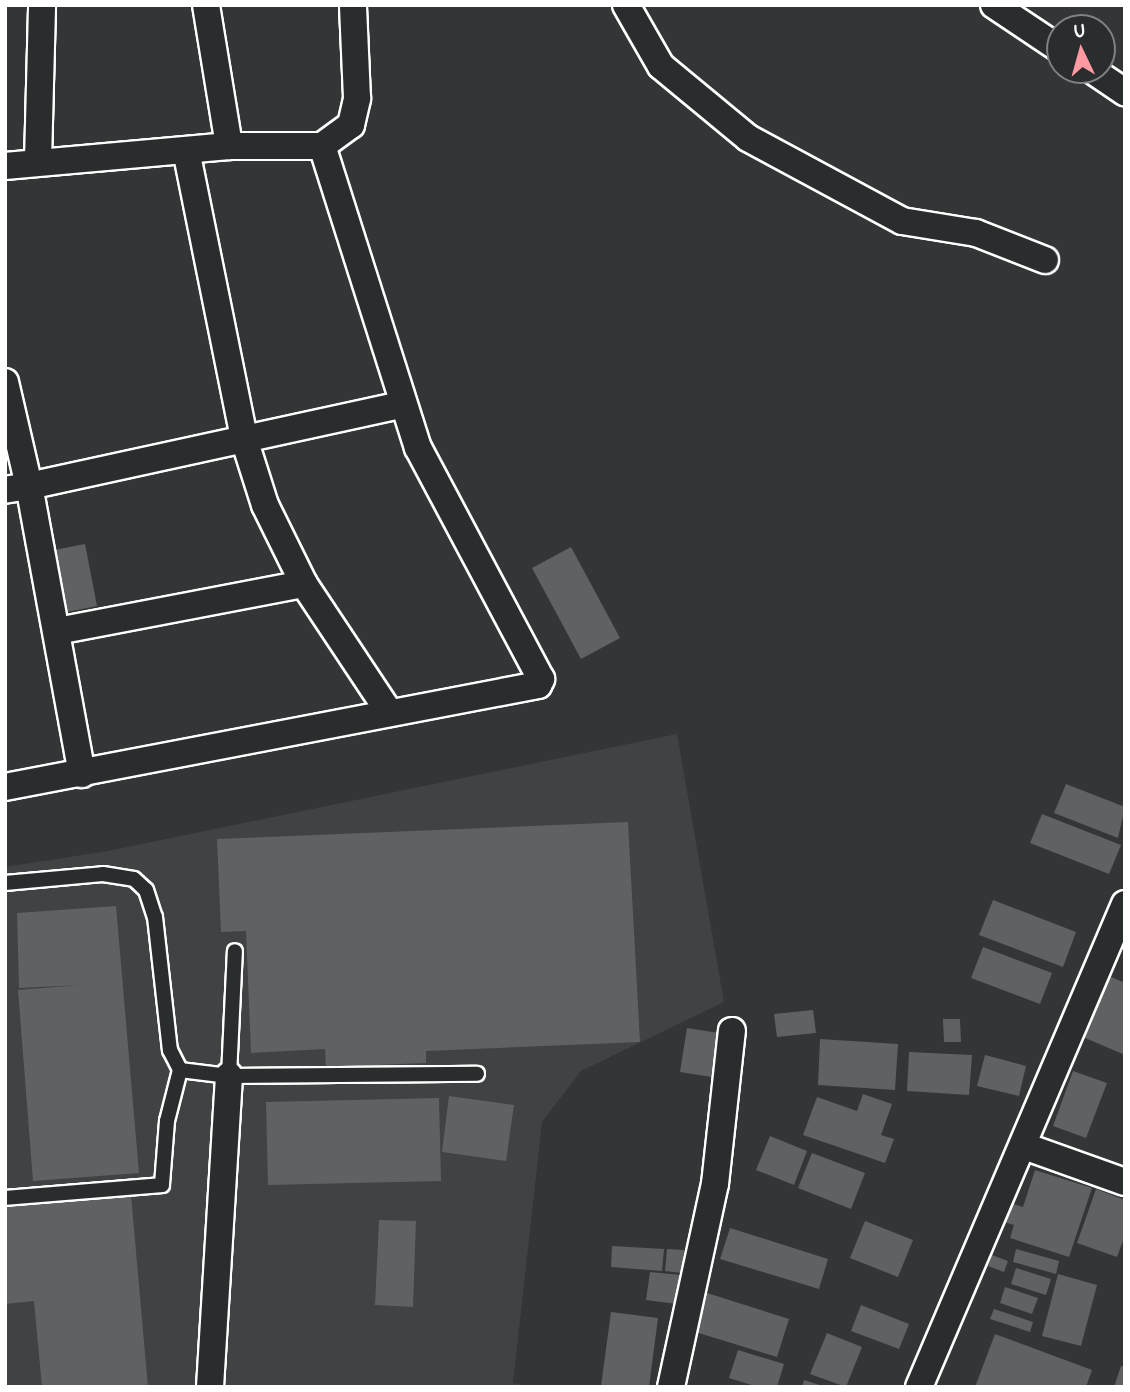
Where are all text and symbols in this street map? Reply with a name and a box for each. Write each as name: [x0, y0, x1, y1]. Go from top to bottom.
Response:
north arrow: [1046, 14, 1116, 84]
text: U: [1073, 17, 1086, 43]

